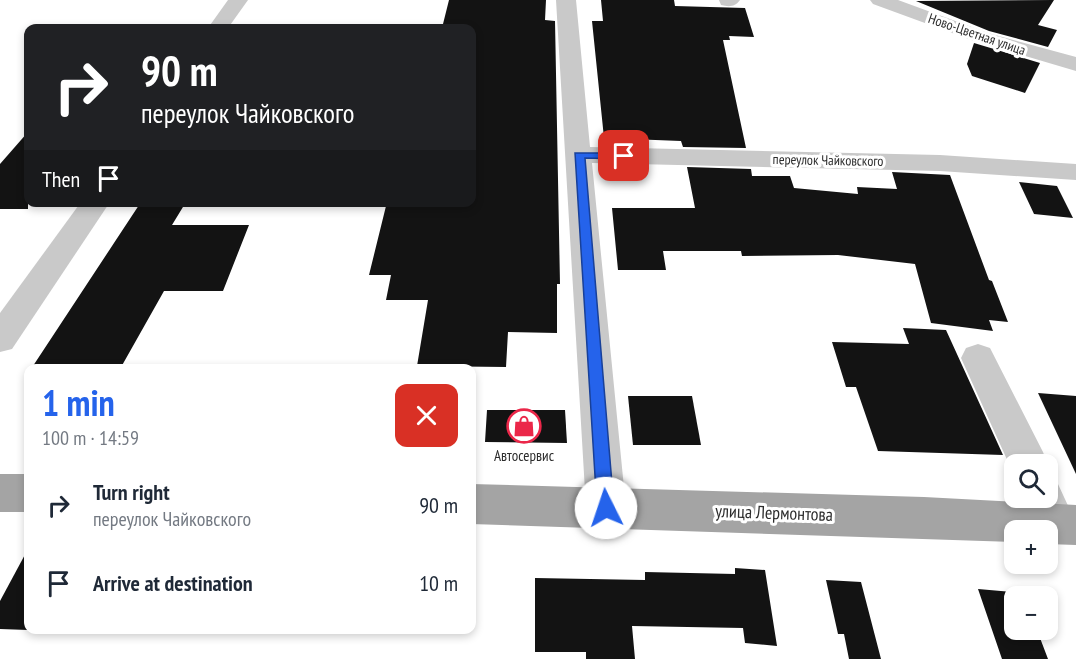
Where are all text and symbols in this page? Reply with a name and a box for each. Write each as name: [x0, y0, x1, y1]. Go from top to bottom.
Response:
street label: Ново-Цветная улица: [926, 9, 1028, 59]
text: 90 m: [141, 43, 218, 98]
icon: right: [42, 48, 120, 126]
text: переулок Чайковского: [141, 96, 354, 130]
pin: [598, 130, 649, 181]
icon: arrive: [607, 139, 640, 172]
street label: переулок Чайковского: [773, 150, 883, 170]
icon: arrive: [92, 162, 125, 195]
text: Then: [42, 165, 80, 193]
text: 1 min: [42, 379, 115, 426]
button: close: [395, 384, 458, 447]
shop icon: Автосервис: [506, 408, 542, 444]
text: 100 m · 14:59: [42, 425, 139, 451]
place label: Автосервис: [494, 446, 555, 465]
map controls: [1004, 454, 1058, 640]
button: search: [1004, 454, 1058, 508]
position arrow: [574, 476, 638, 540]
text: Turn right: [93, 478, 170, 506]
icon: right: [42, 489, 75, 522]
text: 90 m: [419, 491, 458, 519]
street label: улица Лермонтова: [715, 499, 833, 526]
text: переулок Чайковского: [93, 506, 251, 532]
button: +: [1004, 520, 1058, 574]
icon: arrive: [42, 567, 75, 600]
text: Arrive at destination: [93, 569, 253, 597]
text: 10 m: [419, 569, 458, 597]
button: −: [1004, 586, 1058, 640]

